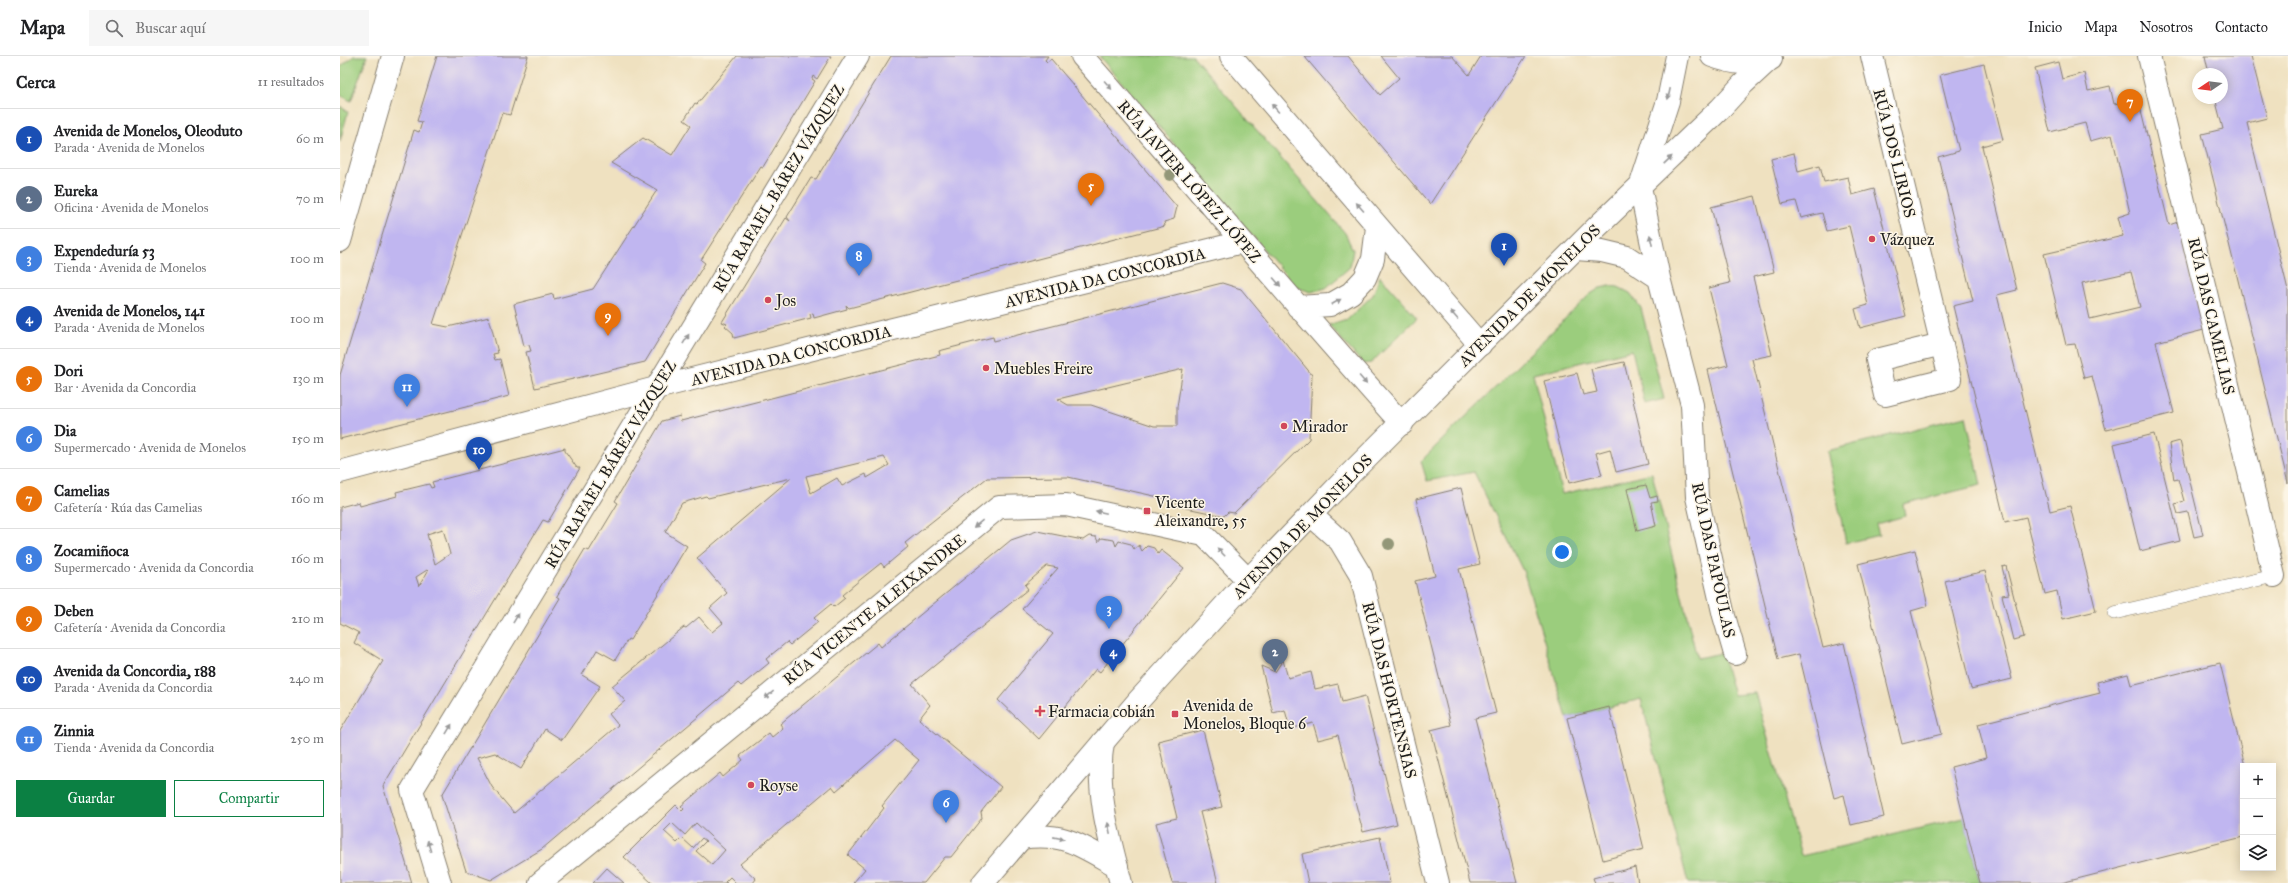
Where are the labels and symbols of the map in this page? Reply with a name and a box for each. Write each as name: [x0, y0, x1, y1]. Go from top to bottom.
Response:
north arrow: [2192, 68, 2228, 104]
street label: RÚA RAFAEL BÁREZ VÁZQUEZ: [707, 80, 848, 296]
one-way arrow: [1103, 80, 1112, 90]
street label: RÚA DOS LIRIOS: [1869, 86, 1922, 220]
one-way arrow: [1666, 88, 1672, 100]
pin: 7: [2117, 89, 2143, 122]
street label: RÚA JAVIER LÓPEZ LÓPEZ: [1113, 95, 1267, 267]
one-way arrow: [1271, 103, 1280, 113]
one-way arrow: [1663, 155, 1673, 165]
pin: 5: [1078, 173, 1104, 206]
one-way arrow: [1355, 201, 1364, 212]
street label: AVENIDA DE MONELOS: [1454, 220, 1604, 371]
place label: Vázquez: [1879, 230, 1935, 250]
pin: 1: [1491, 233, 1517, 266]
one-way arrow: [1648, 234, 1654, 246]
marker: Vázquez: [1867, 234, 1877, 244]
street label: RÚA DAS CAMELIAS: [2184, 235, 2241, 397]
pin: 8: [846, 243, 872, 276]
street label: AVENIDA DA CONCORDIA: [1002, 243, 1208, 312]
one-way arrow: [1272, 278, 1281, 287]
place label: Jos: [774, 291, 796, 311]
marker: Jos: [763, 295, 773, 305]
one-way arrow: [1330, 298, 1342, 305]
pin: 9: [595, 303, 621, 336]
one-way arrow: [1450, 310, 1459, 321]
street label: AVENIDA DA CONCORDIA: [688, 321, 894, 390]
one-way arrow: [682, 333, 689, 345]
street label: RÚA RAFAEL BÁREZ VÁZQUEZ: [539, 356, 680, 572]
place label: Muebles Freire: [994, 359, 1093, 378]
marker: Muebles Freire: [981, 363, 991, 373]
pin: 11: [394, 374, 420, 407]
one-way arrow: [1358, 375, 1367, 386]
place label: Mirador: [1292, 417, 1348, 436]
marker: Mirador: [1279, 421, 1289, 431]
pin: 10: [466, 437, 492, 470]
street label: AVENIDA DE MONELOS: [1228, 450, 1376, 603]
street label: RÚA DAS PAPOULAS: [1688, 480, 1741, 640]
place label: Vicente Aleixandre, 55: [1154, 493, 1247, 530]
marker: Vicente Aleixandre, 55: [1142, 506, 1152, 516]
one-way arrow: [1094, 509, 1107, 515]
one-way arrow: [972, 520, 983, 529]
street label: RÚA VICENTE ALEIXANDRE: [778, 528, 969, 689]
your location: [1552, 542, 1572, 562]
one-way arrow: [1216, 547, 1226, 557]
pin: 3: [1096, 596, 1122, 629]
street label: RÚA DAS HORTENSIAS: [1358, 599, 1423, 780]
one-way arrow: [513, 612, 520, 624]
pin: 4: [1100, 639, 1126, 672]
pin: 2: [1262, 639, 1288, 672]
one-way arrow: [763, 691, 774, 700]
place label: Avenida de Monelos, Bloque 6: [1182, 696, 1307, 734]
place label: Farmacia cobián: [1048, 702, 1155, 721]
marker: Farmacia cobián: [1035, 706, 1045, 716]
marker: Avenida de Monelos, Bloque 6: [1170, 709, 1180, 719]
one-way arrow: [445, 723, 452, 735]
place label: Royse: [759, 776, 798, 795]
marker: Royse: [746, 780, 756, 790]
pin: 6: [933, 790, 959, 823]
one-way arrow: [1105, 822, 1111, 834]
one-way arrow: [1053, 836, 1065, 842]
one-way arrow: [426, 839, 432, 851]

